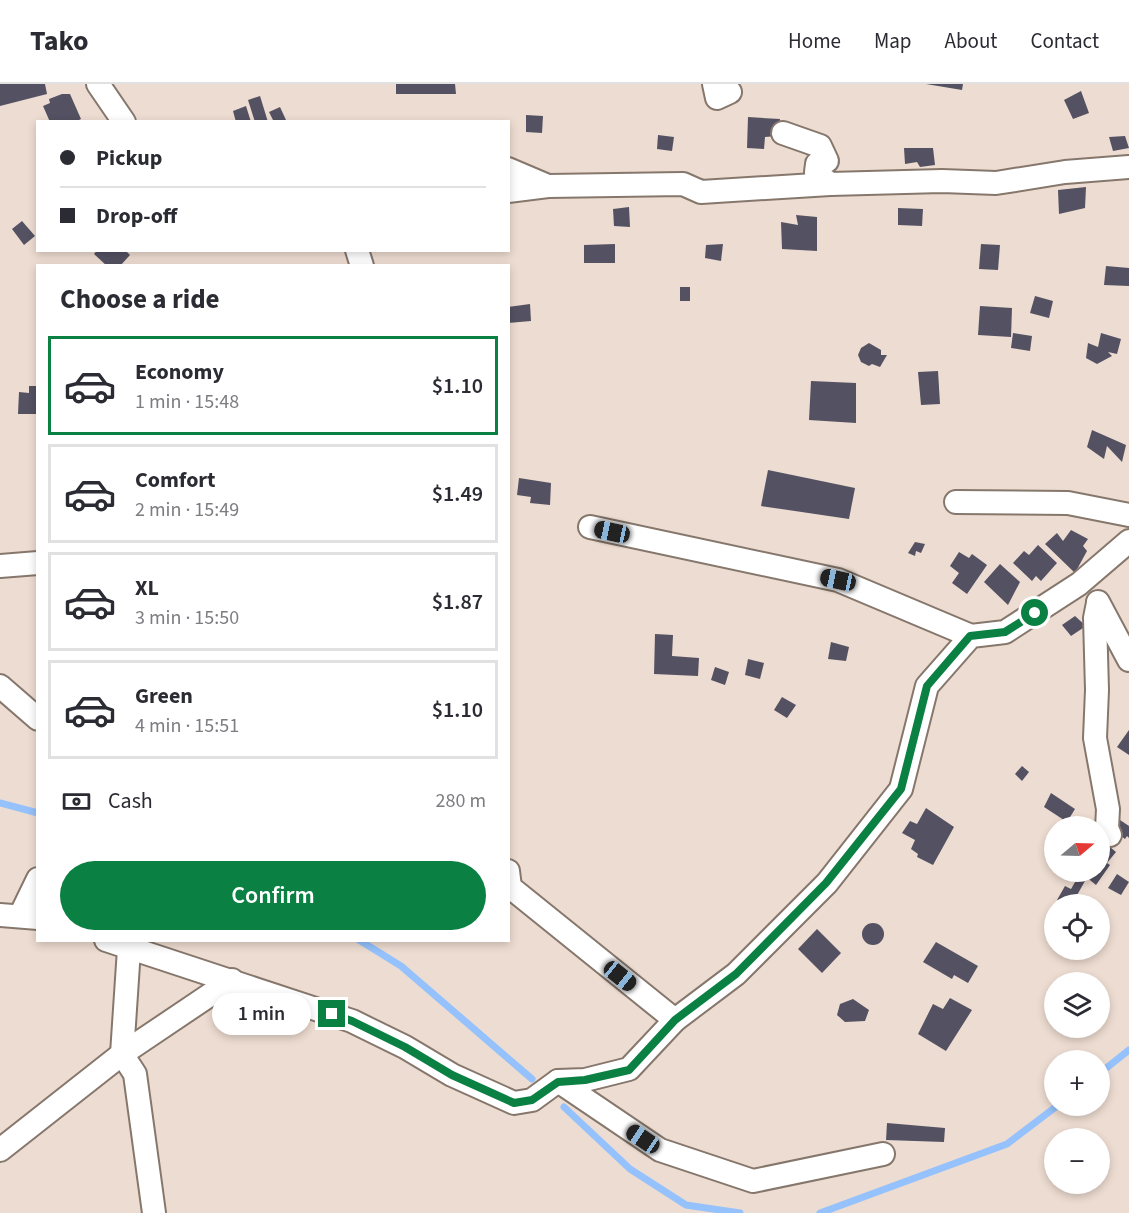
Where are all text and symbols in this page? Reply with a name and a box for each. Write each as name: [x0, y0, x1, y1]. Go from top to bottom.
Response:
text: Tako: [30, 21, 89, 61]
text: Home: [788, 26, 841, 56]
text: Map: [874, 26, 912, 56]
text: About: [945, 26, 997, 56]
text: Contact: [1030, 26, 1099, 56]
text: Pickup: [96, 142, 162, 174]
text: Drop-off: [96, 200, 177, 232]
text: Choose a ride: [60, 280, 220, 319]
text: Economy: [135, 356, 224, 388]
icon: car: [63, 359, 117, 413]
text: $1.10: [432, 370, 483, 402]
text: 1 min · 15:48: [135, 388, 239, 416]
text: Comfort: [135, 464, 216, 496]
icon: car: [63, 467, 117, 521]
text: $1.49: [432, 478, 483, 510]
text: 2 min · 15:49: [135, 496, 239, 524]
car: [593, 519, 631, 545]
car: [819, 567, 857, 593]
text: XL: [135, 572, 159, 604]
icon: car: [63, 575, 117, 629]
text: $1.87: [432, 586, 483, 618]
route start: [1021, 599, 1048, 626]
text: 3 min · 15:50: [135, 604, 239, 632]
text: Green: [135, 680, 193, 712]
icon: car: [63, 683, 117, 737]
text: $1.10: [432, 694, 483, 726]
text: 4 min · 15:51: [135, 712, 239, 740]
icon: cash: [60, 785, 93, 818]
text: Cash: [108, 785, 153, 817]
text: 280 m: [436, 787, 486, 815]
north arrow: [1044, 816, 1110, 882]
map controls: [1044, 816, 1110, 1194]
button: Confirm: [60, 861, 486, 930]
button: locate: [1044, 894, 1110, 960]
car: [600, 958, 640, 994]
button: layers: [1044, 972, 1110, 1038]
callout: 1 min: [212, 993, 311, 1035]
text: 1 min: [238, 1000, 285, 1028]
route end: [318, 1000, 345, 1027]
button: +: [1044, 1050, 1110, 1116]
car: [623, 1121, 663, 1157]
button: −: [1044, 1128, 1110, 1194]

